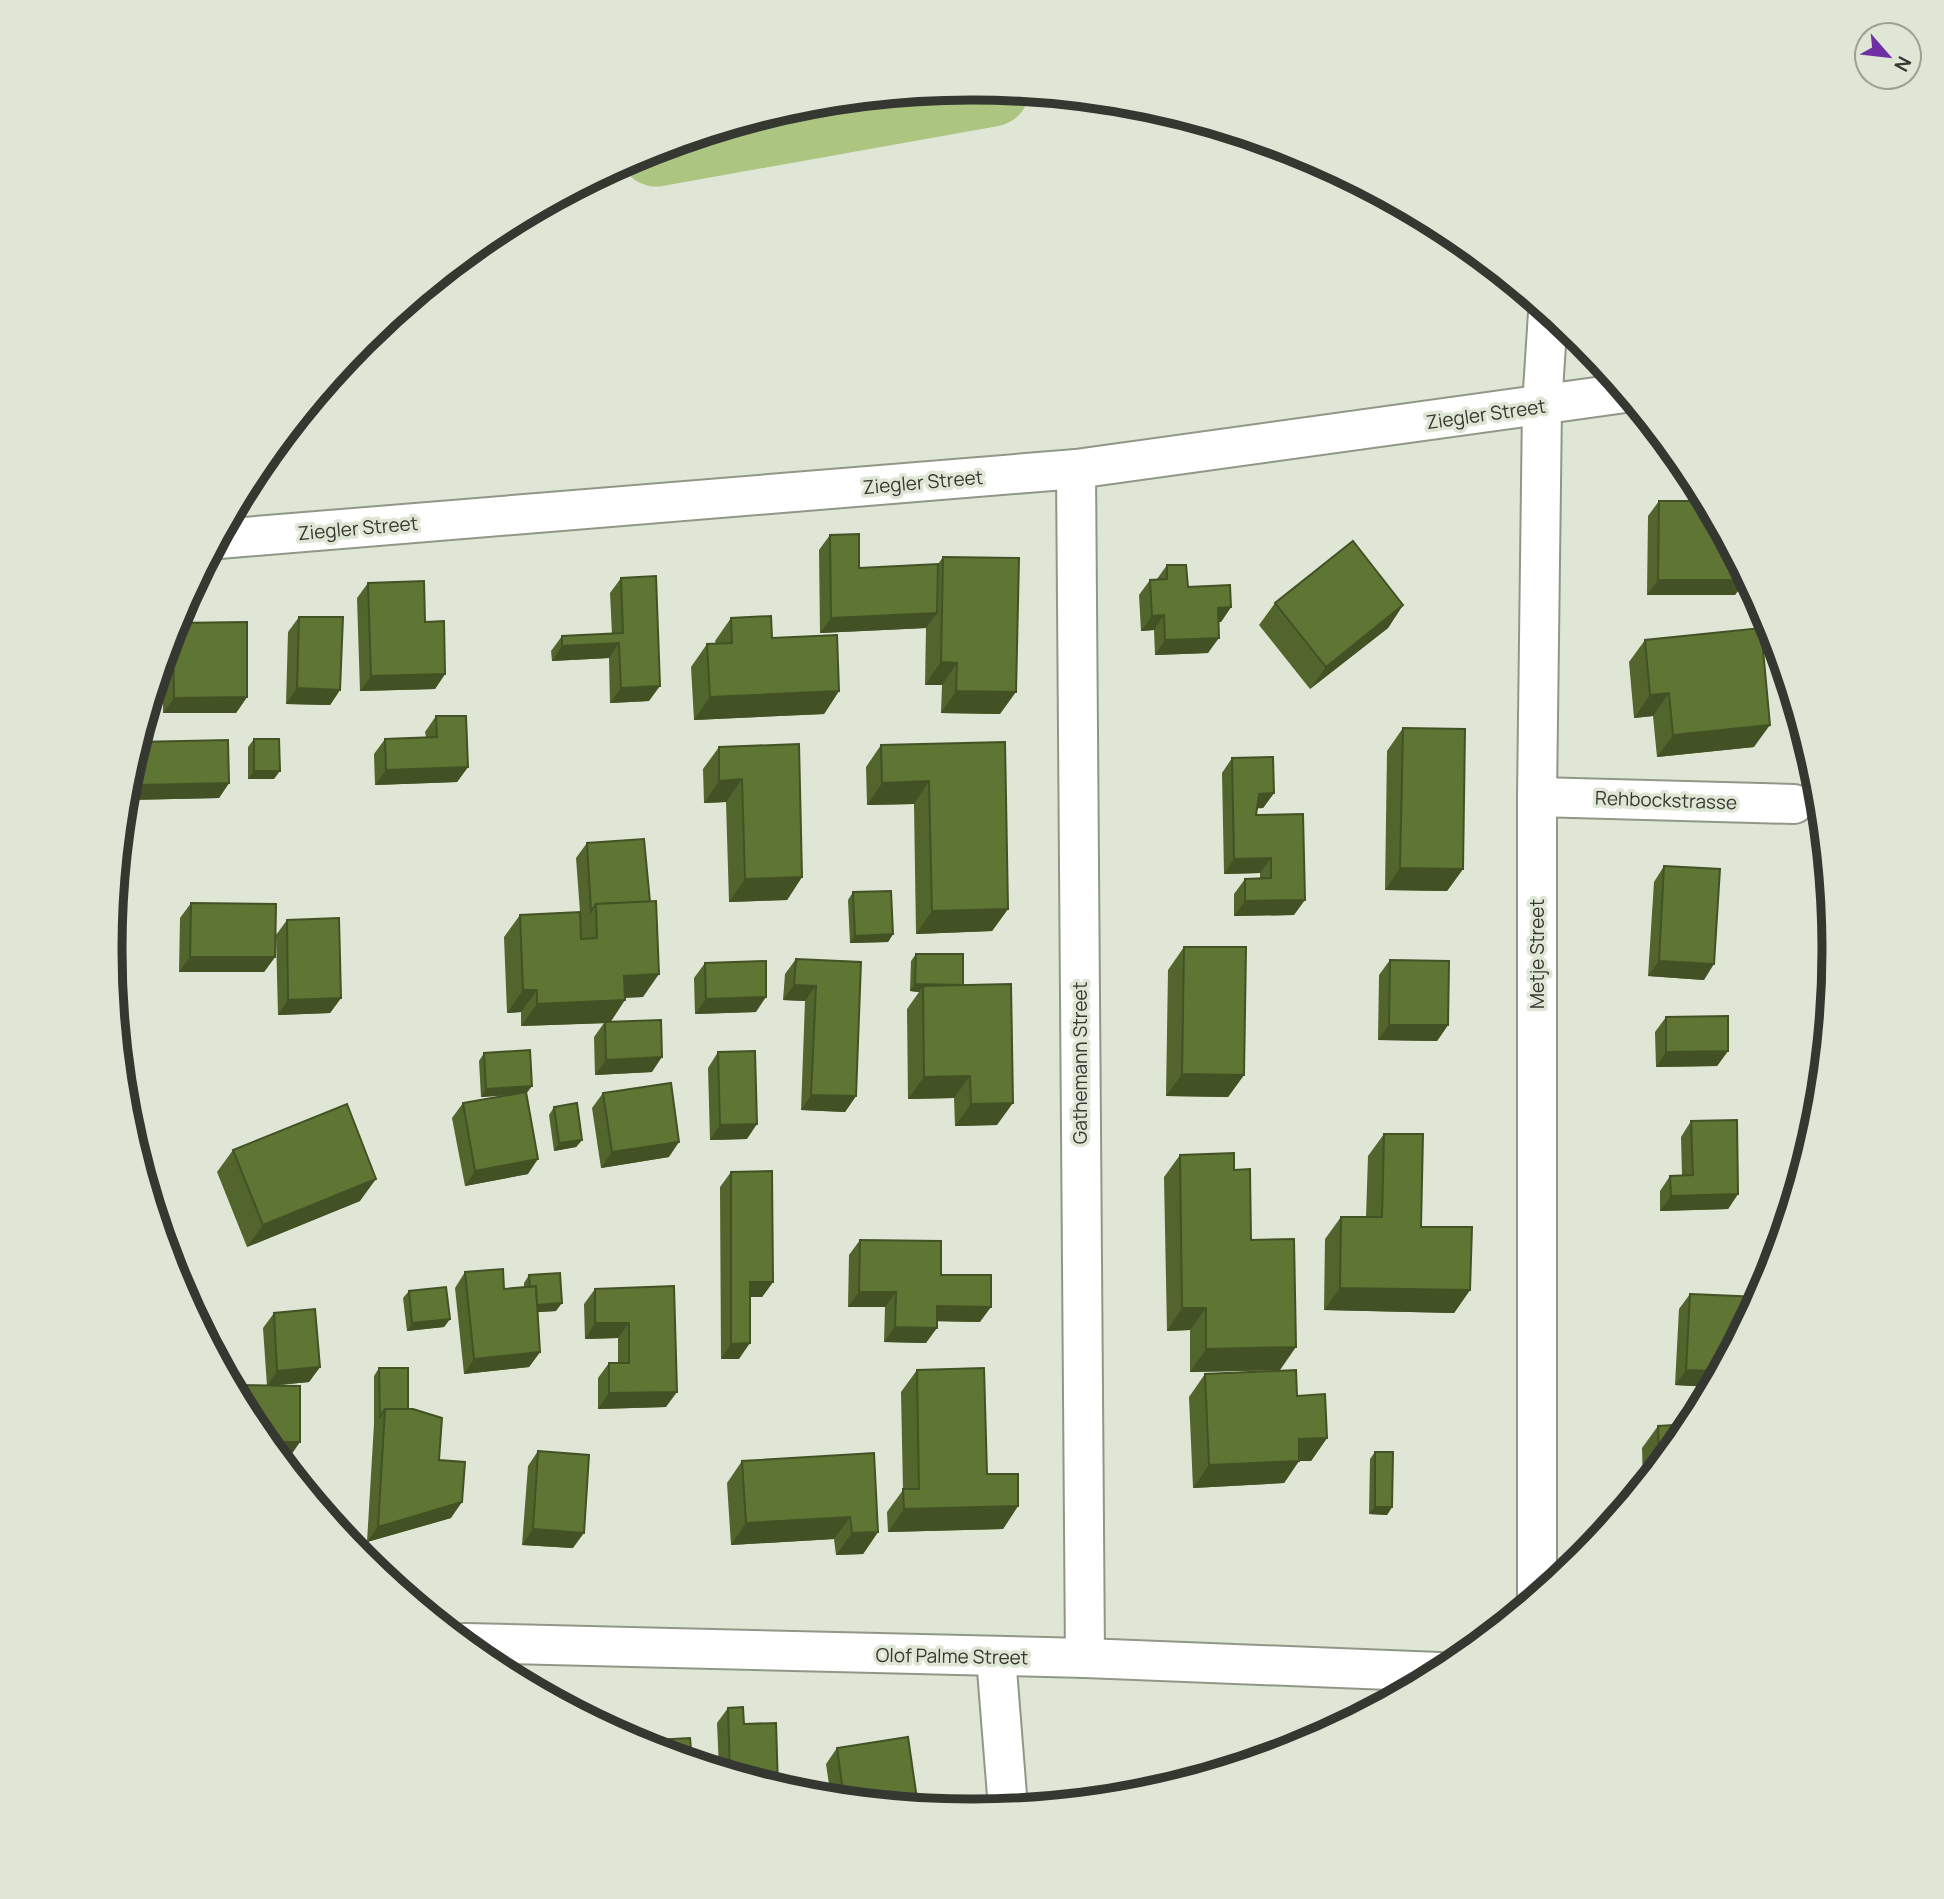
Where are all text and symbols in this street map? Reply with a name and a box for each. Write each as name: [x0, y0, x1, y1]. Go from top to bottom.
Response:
north arrow: [1853, 21, 1923, 91]
text: N: [1888, 52, 1918, 76]
street label: Ziegler Street: [1425, 393, 1547, 435]
street label: Ziegler Street: [862, 464, 984, 500]
street label: Ziegler Street: [297, 510, 419, 546]
street label: Rehbockstrasse: [1594, 785, 1738, 815]
street label: Metje Street: [1524, 899, 1550, 1009]
street label: Gathemann Street: [1067, 982, 1093, 1144]
street label: Olof Palme Street: [875, 1642, 1029, 1670]

